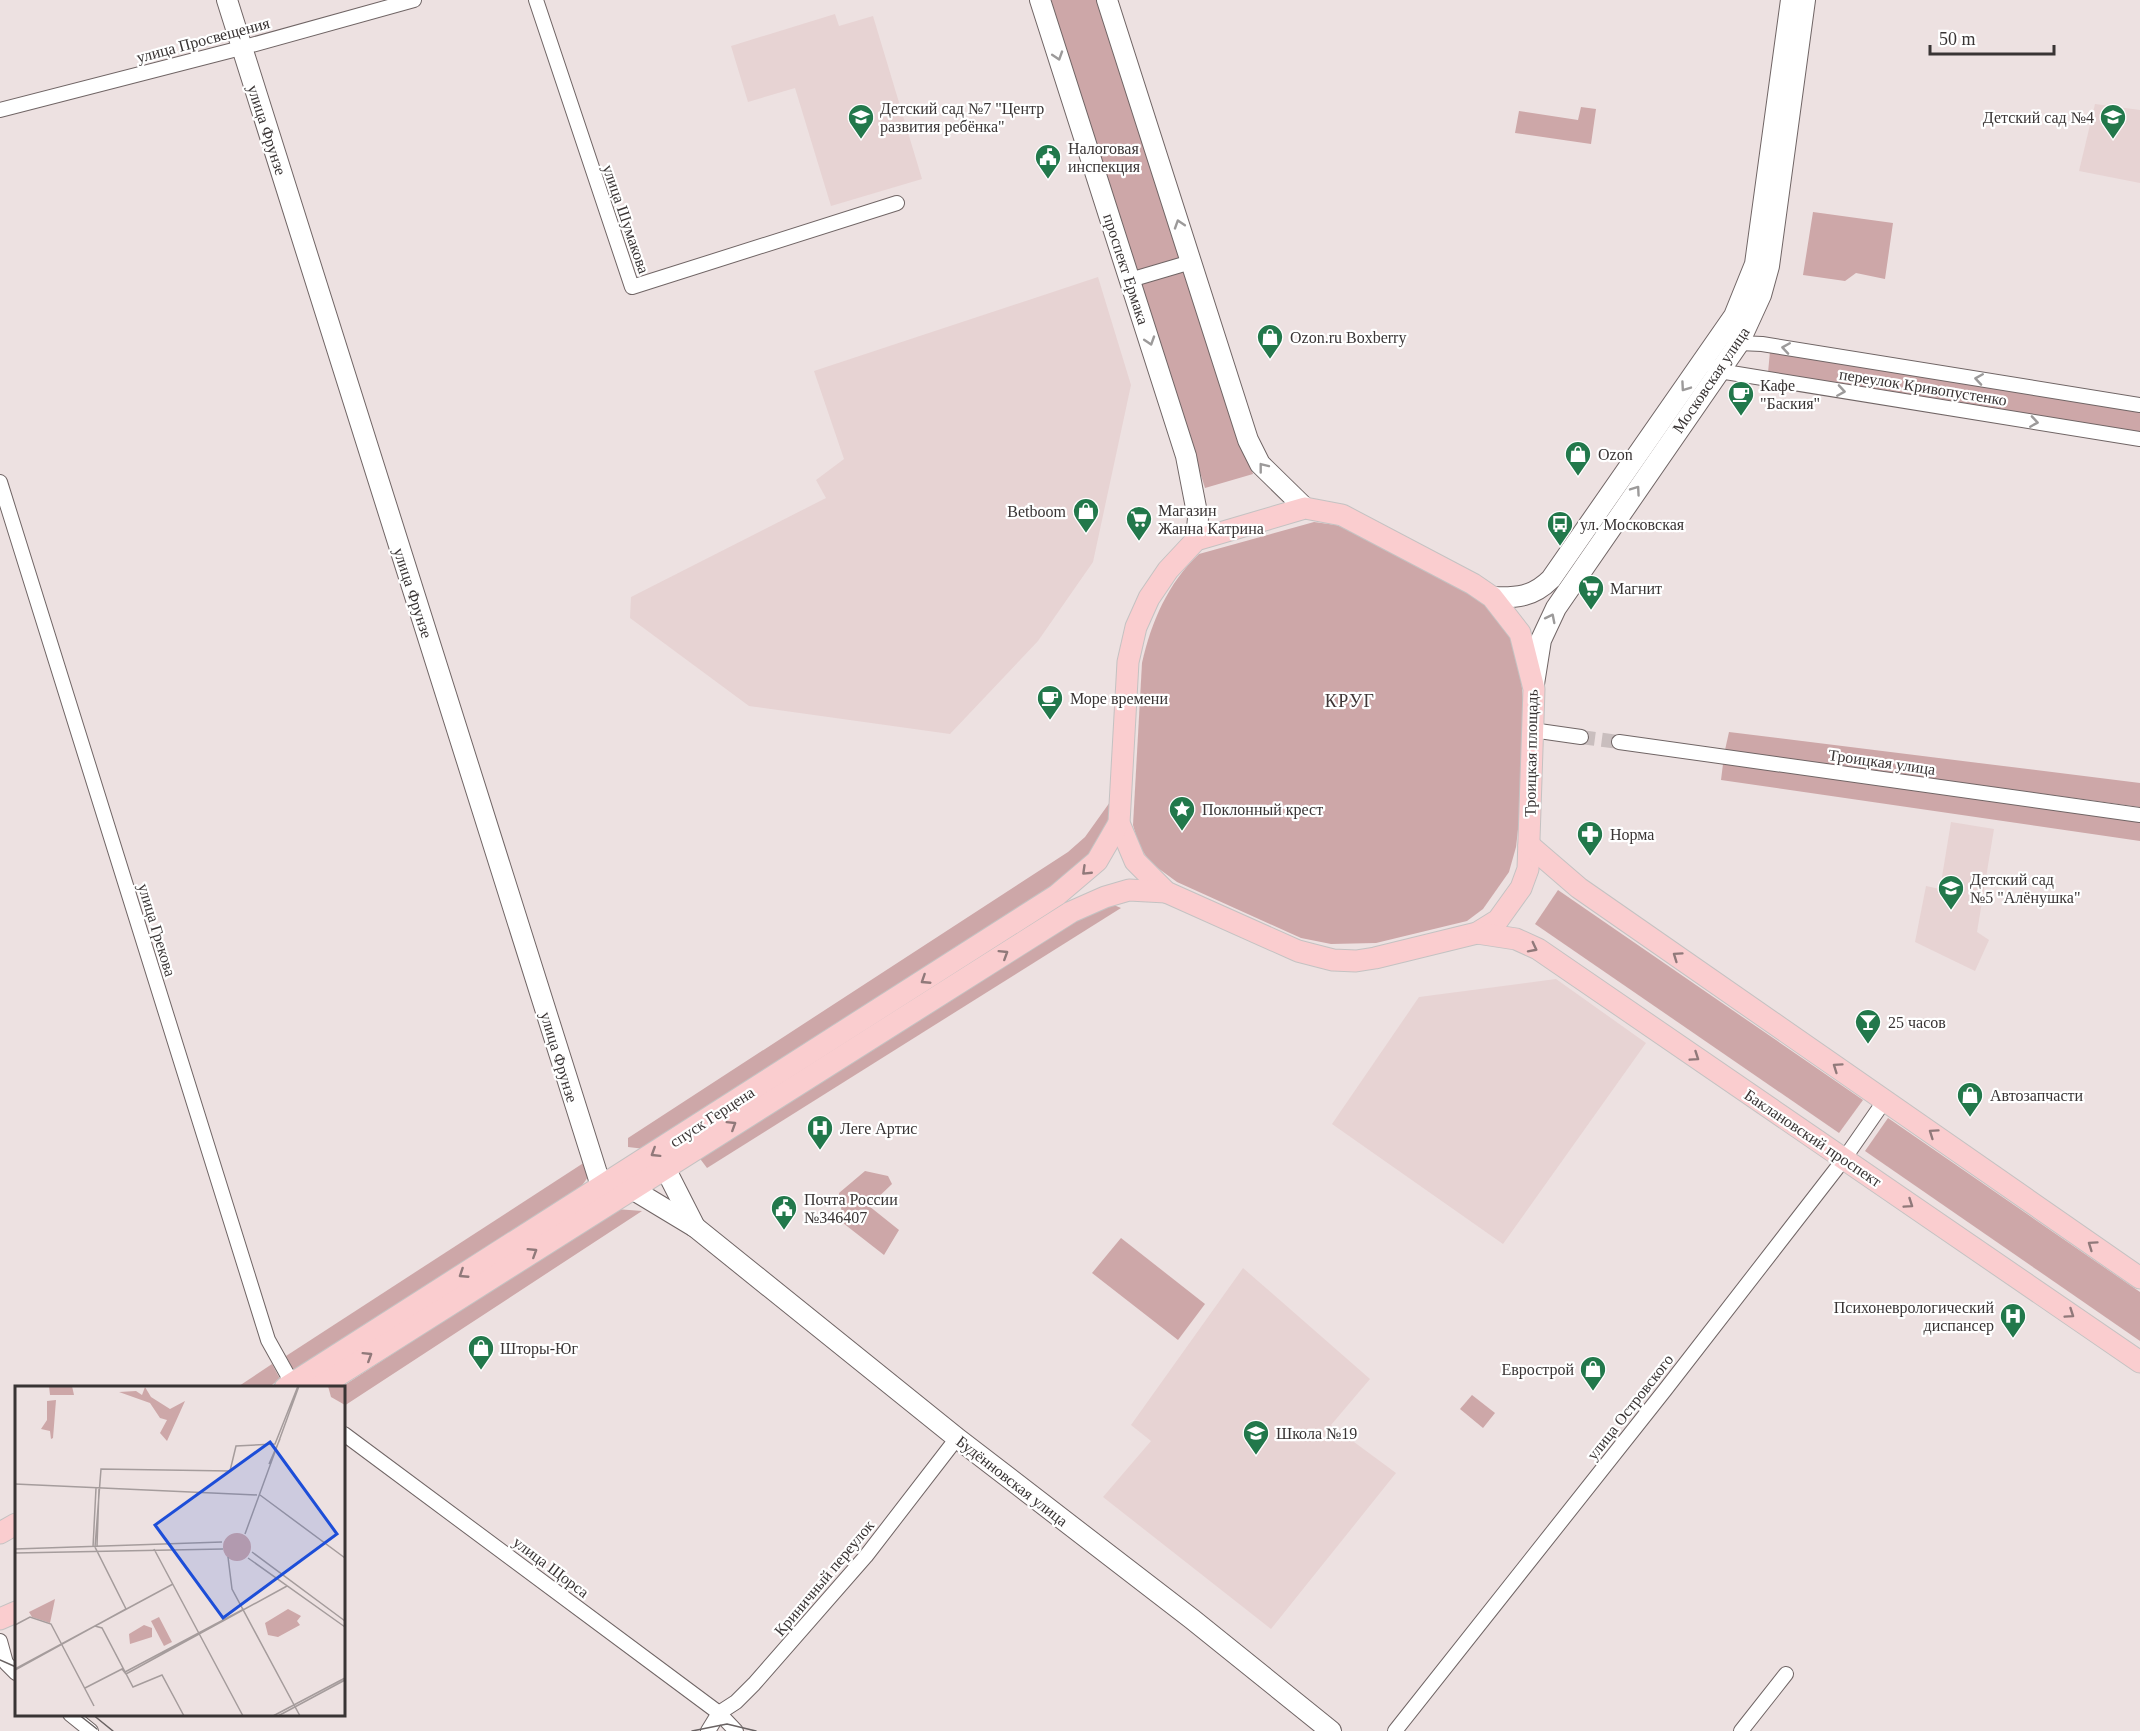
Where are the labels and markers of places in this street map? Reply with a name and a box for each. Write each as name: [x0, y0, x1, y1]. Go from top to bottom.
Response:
place label: Детский сад №7 "Центр развития ребёнка": [880, 100, 1044, 136]
school or university icon: Детский сад №7 "Центр развития ребёнка": [846, 102, 876, 140]
school or university icon: Детский сад №4: [2098, 102, 2128, 140]
place label: Детский сад №4: [1983, 109, 2094, 127]
place label: Налоговая инспекция: [1068, 140, 1141, 176]
public building icon: Налоговая инспекция: [1033, 142, 1063, 180]
shop icon: Ozon.ru Boxberry: [1255, 322, 1285, 360]
place label: Ozon.ru Boxberry: [1290, 329, 1406, 347]
place label: Кафе "Баския": [1760, 377, 1820, 412]
cafe icon: Кафе "Баския": [1726, 379, 1756, 417]
shop icon: Ozon: [1563, 439, 1593, 477]
place label: Ozon: [1598, 446, 1633, 463]
shop icon: Betboom: [1071, 496, 1101, 534]
place label: Магазин Жанна Катрина: [1158, 502, 1264, 538]
place label: Betboom: [1007, 503, 1067, 520]
supermarket icon: Магазин Жанна Катрина: [1124, 504, 1154, 542]
bus stop icon: ул. Московская: [1545, 509, 1575, 547]
place label: ул. Московская: [1580, 516, 1685, 534]
supermarket icon: Магнит: [1576, 573, 1606, 611]
place label: Магнит: [1610, 580, 1662, 597]
cafe icon: Море времени: [1035, 683, 1065, 721]
place label: Море времени: [1070, 690, 1168, 708]
place icon: Поклонный крест: [1167, 794, 1197, 832]
place label: Поклонный крест: [1202, 801, 1323, 819]
pharmacy icon: Норма: [1575, 819, 1605, 857]
place label: Норма: [1610, 826, 1654, 844]
place label: Детский сад №5 "Алёнушка": [1970, 871, 2080, 907]
school or university icon: Детский сад №5 "Алёнушка": [1936, 873, 1966, 911]
bar icon: 25 часов: [1853, 1007, 1883, 1045]
place label: 25 часов: [1888, 1014, 1946, 1031]
shop icon: Автозапчасти: [1955, 1080, 1985, 1118]
place label: Автозапчасти: [1990, 1087, 2084, 1104]
hospital icon: Леге Артис: [805, 1113, 835, 1151]
place label: Леге Артис: [840, 1120, 917, 1138]
place label: Почта России №346407: [804, 1191, 898, 1226]
public building icon: Почта России №346407: [769, 1193, 799, 1231]
place label: Психоневрологический диспансер: [1834, 1299, 1994, 1335]
hospital icon: Психоневрологический диспансер: [1998, 1301, 2028, 1339]
shop icon: Шторы-Юг: [466, 1333, 496, 1371]
place label: Шторы-Юг: [500, 1340, 578, 1358]
shop icon: Еврострой: [1578, 1354, 1608, 1392]
place label: Еврострой: [1501, 1361, 1574, 1379]
school or university icon: Школа №19: [1241, 1418, 1271, 1456]
place label: Школа №19: [1276, 1425, 1357, 1442]

